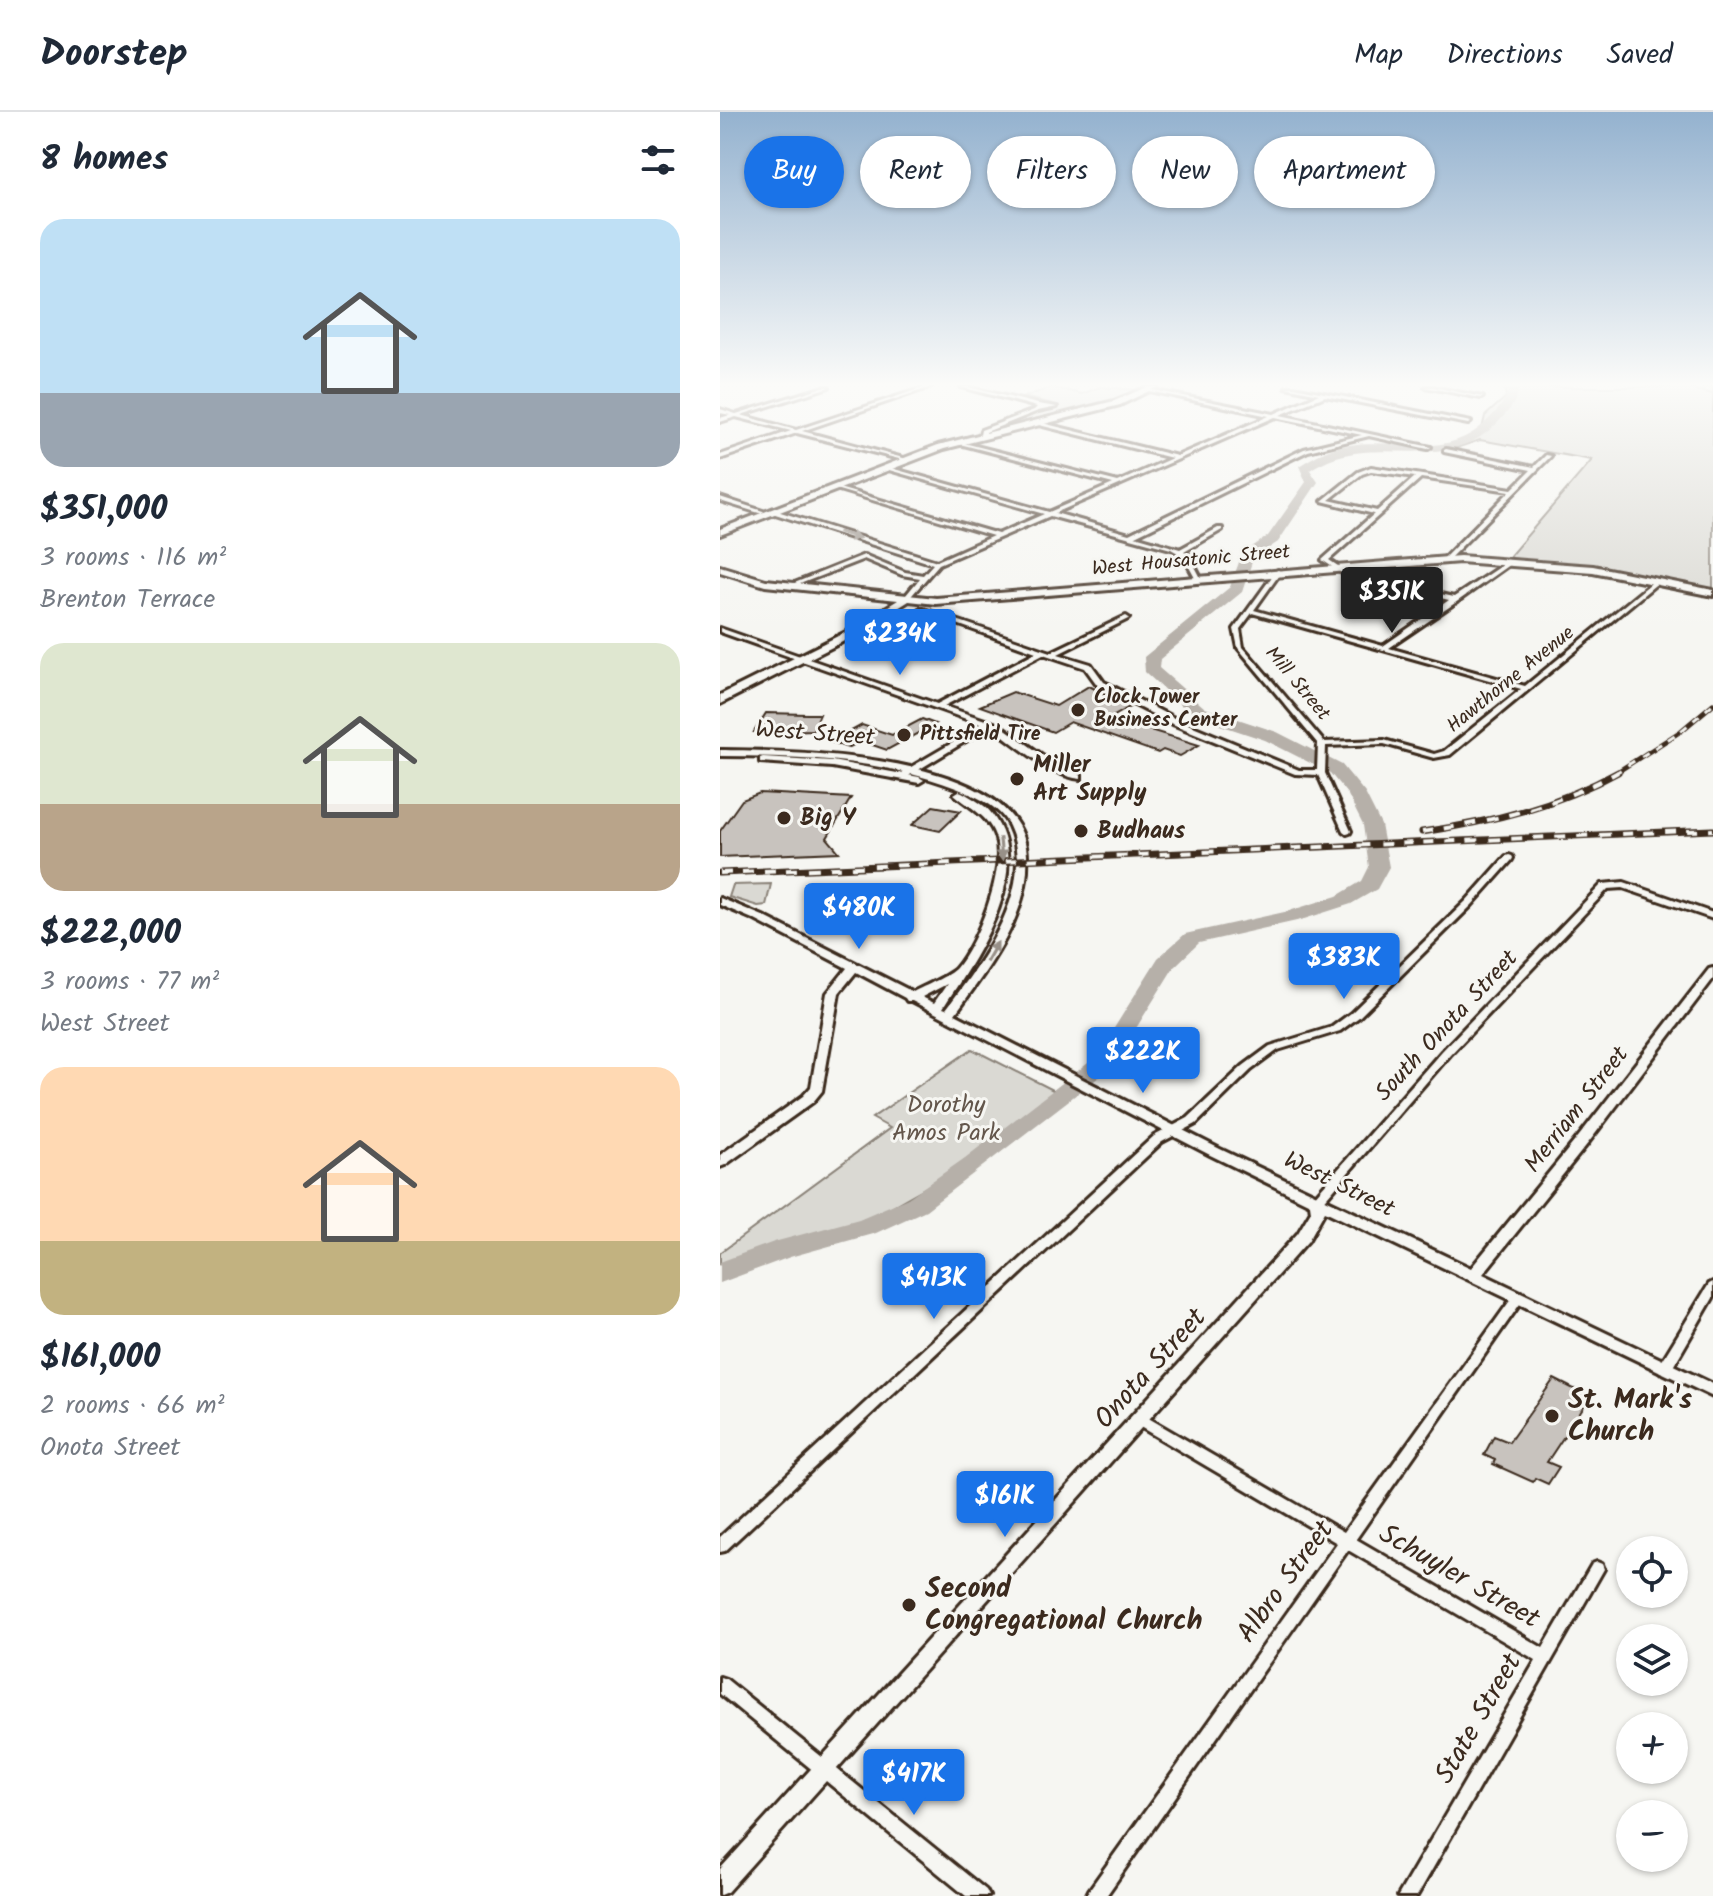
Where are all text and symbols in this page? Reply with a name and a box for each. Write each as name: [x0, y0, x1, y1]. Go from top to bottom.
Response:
text: Doorstep: [40, 25, 188, 85]
text: Map: [1354, 33, 1403, 78]
text: Directions: [1447, 33, 1563, 78]
text: Saved: [1607, 33, 1673, 78]
text: 8 homes: [40, 133, 168, 187]
chip: Buy: [744, 136, 844, 208]
chip: Rent: [860, 136, 971, 208]
chip: Filters: [987, 136, 1116, 208]
chip: New: [1132, 136, 1238, 208]
chip: Apartment: [1254, 136, 1435, 208]
icon: filters: [636, 138, 680, 182]
icon: home: [288, 271, 432, 415]
text: $351,000: [40, 483, 167, 537]
one-way arrow: [837, 529, 861, 542]
street label: West Housatonic Street: [1091, 536, 1292, 586]
text: 3 rooms · 116 m²: [40, 537, 226, 579]
pin: $351K: [1336, 567, 1448, 635]
text: $351K: [1359, 572, 1425, 614]
text: Brenton Terrace: [40, 579, 215, 621]
pin: $234K: [844, 609, 956, 677]
text: $234K: [863, 614, 937, 656]
street label: Hawthorne Avenue: [1440, 618, 1582, 742]
street label: Mill Street: [1256, 640, 1338, 729]
place label: Clock Tower Business Center: [1094, 682, 1238, 737]
icon: home: [288, 695, 432, 839]
marker: Clock Tower Business Center: [1069, 701, 1087, 719]
street label: West Street: [754, 710, 877, 758]
place label: Pittsfield Tire: [920, 719, 1041, 751]
marker: Pittsfield Tire: [895, 726, 913, 744]
place label: Miller Art Supply: [1033, 746, 1147, 813]
marker: Miller Art Supply: [1008, 770, 1026, 788]
place label: Big Y: [800, 799, 857, 838]
marker: Big Y: [775, 809, 793, 827]
place label: Budhaus: [1097, 812, 1185, 851]
marker: Budhaus: [1072, 822, 1090, 840]
one-way arrow: [994, 837, 1007, 862]
pin: $480K: [803, 883, 915, 951]
text: $480K: [822, 888, 896, 930]
text: $222,000: [40, 907, 181, 961]
pin: $383K: [1288, 933, 1400, 1001]
text: $383K: [1307, 938, 1381, 980]
street label: South Onota Street: [1366, 940, 1529, 1111]
one-way arrow: [985, 941, 999, 963]
text: 3 rooms · 77 m²: [40, 961, 219, 1003]
text: West Street: [40, 1003, 170, 1045]
pin: $222K: [1087, 1027, 1199, 1095]
text: $222K: [1105, 1032, 1181, 1074]
street label: Merriam Street: [1515, 1037, 1640, 1182]
park label: Dorothy Amos Park: [892, 1086, 1001, 1153]
icon: home: [288, 1119, 432, 1263]
street label: West Street: [1277, 1141, 1402, 1229]
pin: $413K: [878, 1253, 990, 1321]
text: $413K: [900, 1258, 968, 1300]
street label: Onota Street: [1084, 1297, 1219, 1440]
text: $161,000: [40, 1331, 160, 1385]
place label: St. Mark's Church: [1568, 1378, 1692, 1455]
text: 2 rooms · 66 m²: [40, 1385, 225, 1427]
marker: St. Mark's Church: [1543, 1407, 1561, 1425]
text: Onota Street: [40, 1427, 180, 1469]
pin: $161K: [949, 1471, 1061, 1539]
text: $161K: [975, 1476, 1035, 1518]
street label: Albro Street: [1226, 1510, 1347, 1653]
street label: Schuyler Street: [1370, 1513, 1549, 1642]
map controls: [1616, 1536, 1688, 1872]
button: locate: [1616, 1536, 1688, 1608]
place label: Second Congregational Church: [925, 1567, 1203, 1644]
marker: Second Congregational Church: [900, 1596, 918, 1614]
button: layers: [1616, 1624, 1688, 1696]
street label: State Street: [1423, 1644, 1535, 1793]
button: +: [1616, 1712, 1688, 1784]
pin: $417K: [858, 1749, 970, 1817]
text: $417K: [881, 1754, 947, 1796]
button: −: [1616, 1800, 1688, 1872]

